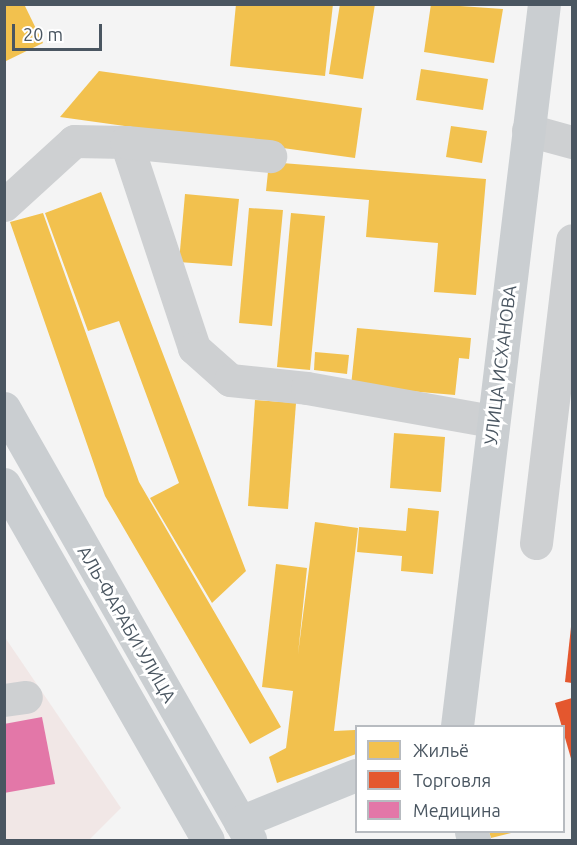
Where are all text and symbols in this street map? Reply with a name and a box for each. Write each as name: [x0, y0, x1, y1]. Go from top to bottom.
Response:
scale bar: [15, 12, 105, 50]
text: 20 m: [23, 24, 63, 44]
street label: УЛИЦА ИСХАНОВА: [480, 284, 520, 446]
street label: АЛЬ-ФАРАБИ УЛИЦА: [73, 542, 181, 706]
legend: [355, 725, 565, 833]
text: Жильё: [413, 740, 469, 760]
text: Торговля: [413, 770, 491, 790]
text: Медицина: [413, 800, 501, 820]

